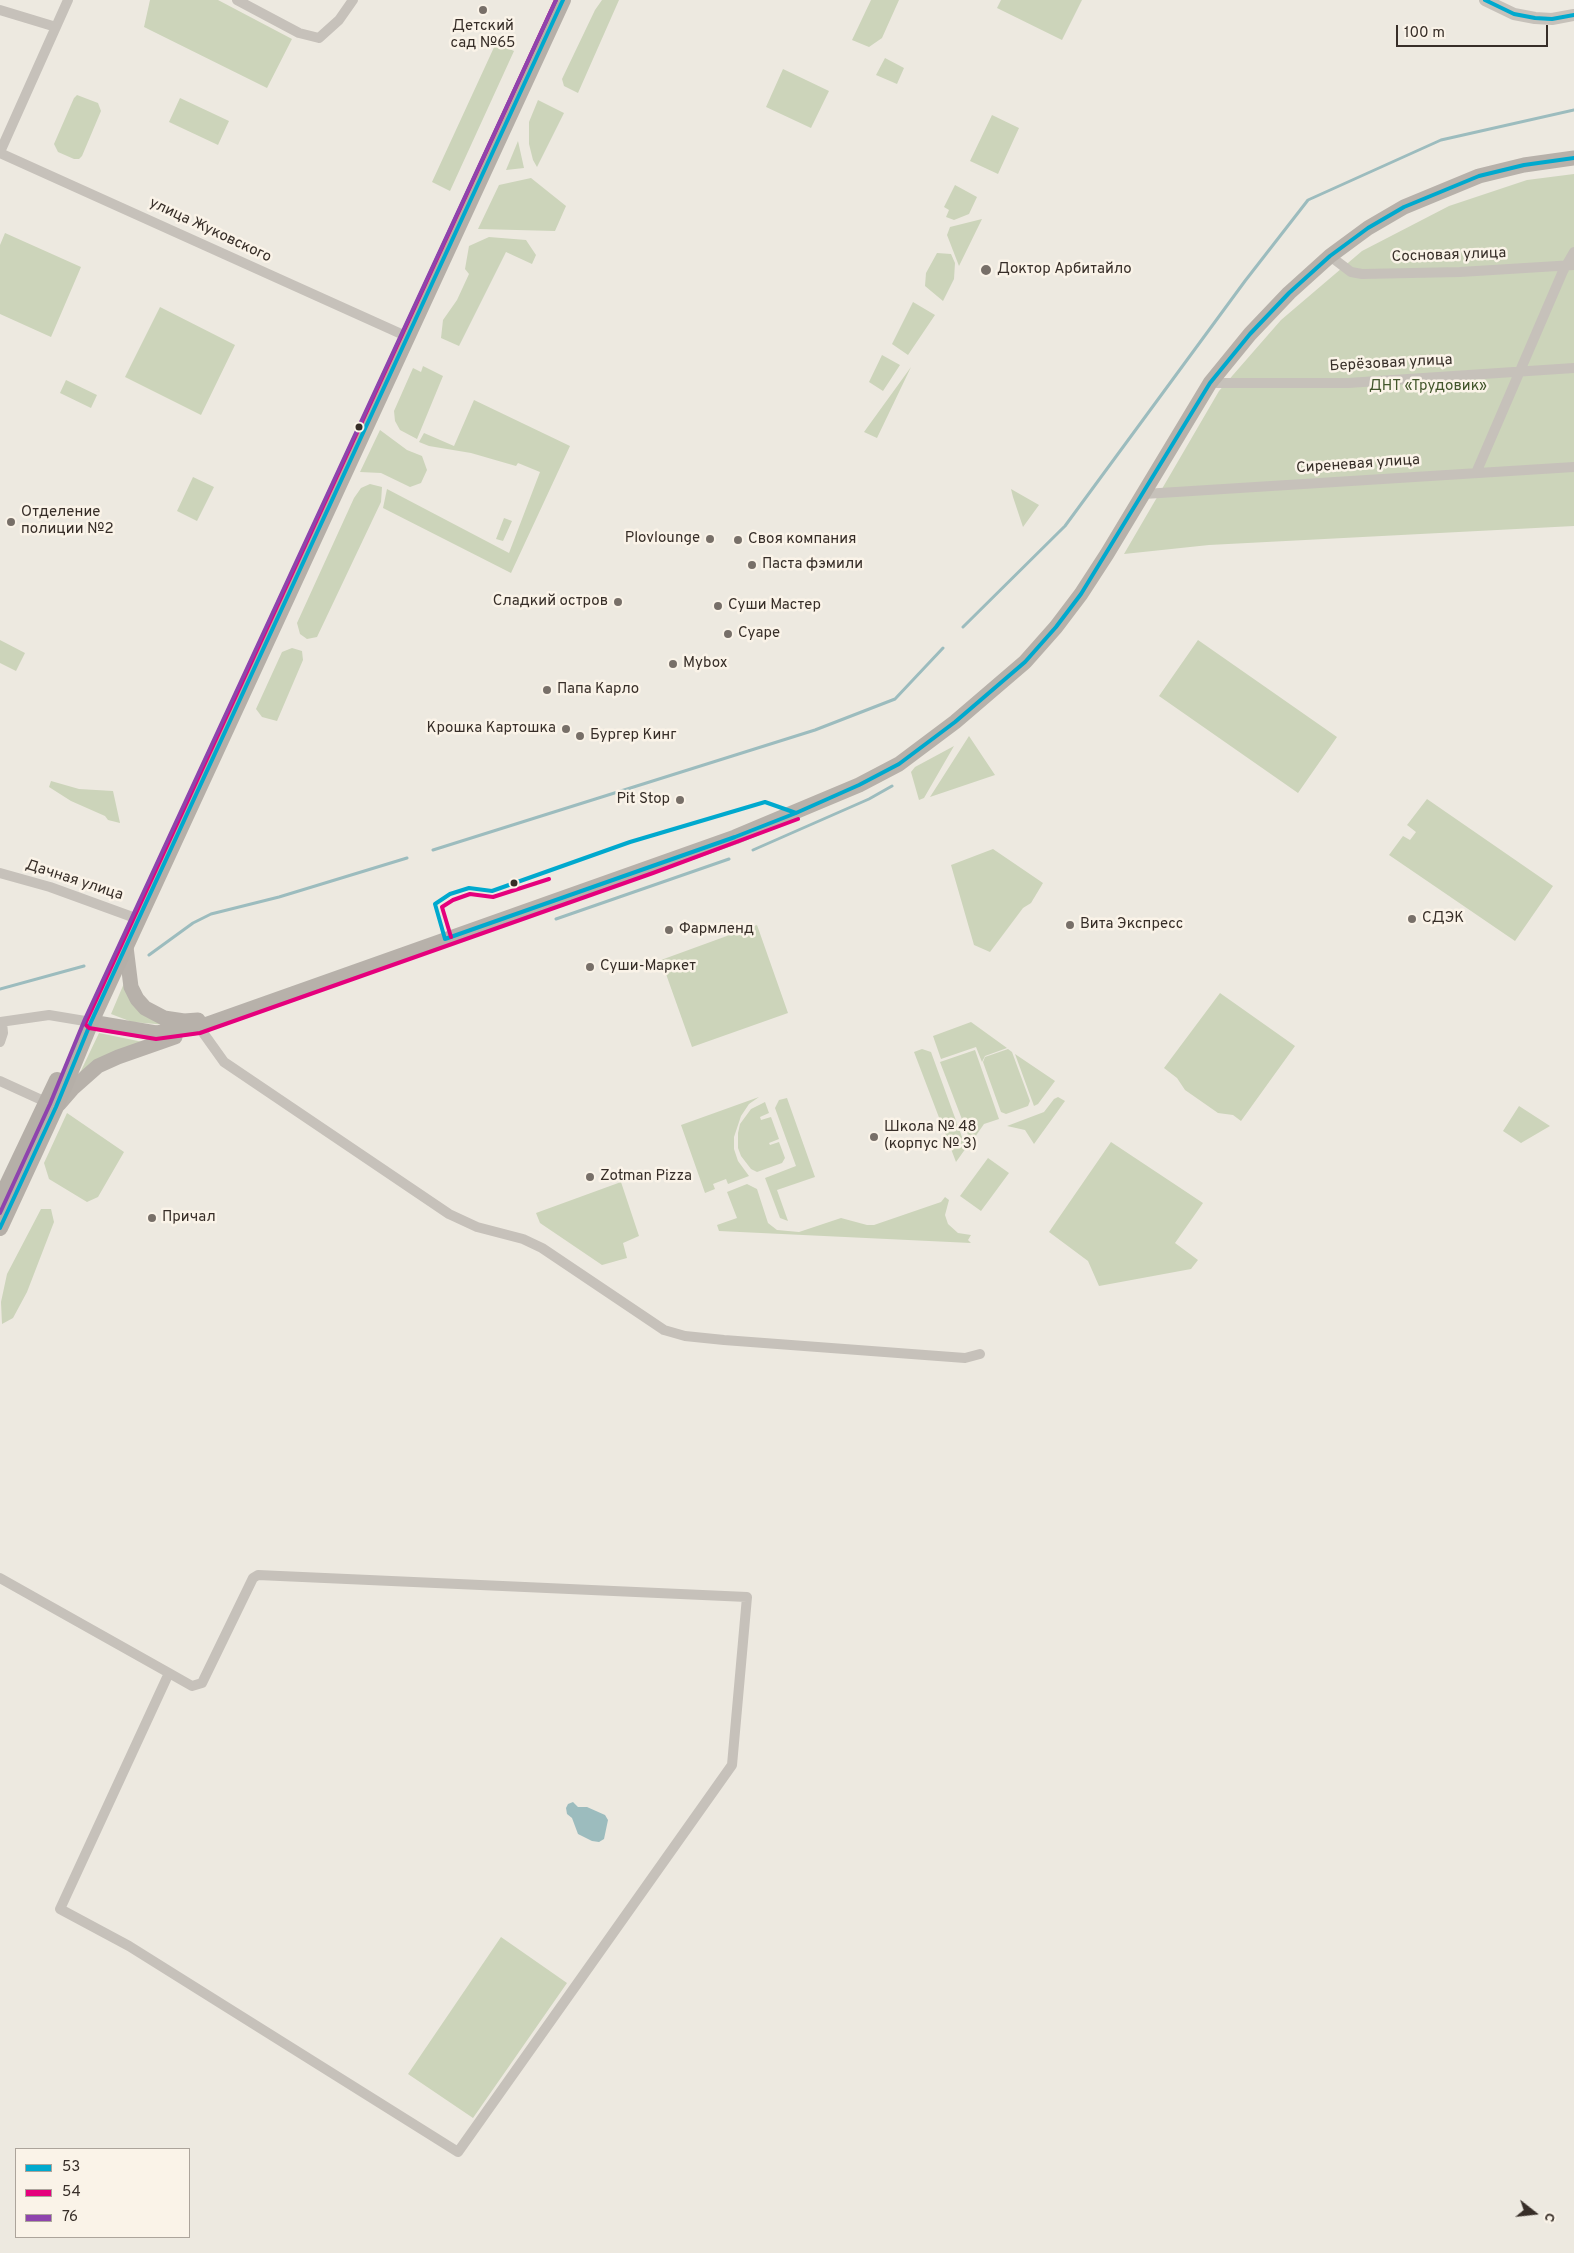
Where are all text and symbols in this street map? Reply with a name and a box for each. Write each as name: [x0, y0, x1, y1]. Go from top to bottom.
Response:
marker: Детский сад №65: [477, 4, 489, 16]
scale bar: [1399, 15, 1552, 47]
place label: Детский сад №65: [451, 18, 515, 53]
text: 100 m: [1404, 24, 1445, 43]
street label: улица Жуковского: [146, 195, 274, 267]
street label: Сосновая улица: [1391, 245, 1507, 267]
place label: Доктор Арбитайло: [997, 261, 1132, 279]
marker: Доктор Арбитайло: [979, 263, 993, 277]
street label: Берёзовая улица: [1329, 352, 1453, 376]
park label: ДНТ «Трудовик»: [1369, 378, 1487, 396]
unlabelled marker: [354, 422, 364, 432]
street label: Сиреневая улица: [1296, 452, 1420, 478]
place label: Отделение полиции №2: [21, 504, 114, 539]
marker: Отделение полиции №2: [5, 516, 17, 528]
place label: Plovlounge: [625, 530, 700, 548]
place label: Своя компания: [748, 531, 856, 549]
marker: Plovlounge: [704, 533, 716, 545]
marker: Своя компания: [732, 534, 744, 546]
place label: Паста фэмили: [762, 556, 863, 574]
marker: Паста фэмили: [746, 559, 758, 571]
place label: Сладкий остров: [493, 593, 608, 611]
marker: Сладкий остров: [612, 596, 624, 608]
place label: Суши Мастер: [728, 597, 821, 615]
marker: Суши Мастер: [712, 600, 724, 612]
place label: Суаре: [738, 625, 780, 643]
marker: Суаре: [722, 628, 734, 640]
place label: Mybox: [683, 655, 727, 673]
marker: Mybox: [667, 658, 679, 670]
place label: Папа Карло: [557, 681, 639, 699]
marker: Папа Карло: [541, 684, 553, 696]
place label: Крошка Картошка: [427, 720, 556, 738]
marker: Крошка Картошка: [560, 723, 572, 735]
place label: Бургер Кинг: [590, 727, 677, 745]
marker: Бургер Кинг: [574, 730, 586, 742]
place label: Pit Stop: [616, 791, 670, 809]
marker: Pit Stop: [674, 794, 686, 806]
street label: Дачная улица: [23, 857, 125, 905]
unlabelled marker: [509, 878, 519, 888]
place label: СДЭК: [1422, 910, 1464, 928]
marker: СДЭК: [1406, 913, 1418, 925]
place label: Вита Экспресс: [1080, 916, 1183, 934]
marker: Вита Экспресс: [1064, 919, 1076, 931]
place label: Фармленд: [679, 921, 754, 939]
marker: Фармленд: [663, 924, 675, 936]
place label: Суши-Маркет: [600, 958, 696, 976]
marker: Суши-Маркет: [584, 961, 596, 973]
place label: Школа № 48 (корпус № 3): [884, 1119, 977, 1154]
marker: Школа № 48 (корпус № 3): [868, 1131, 880, 1143]
place label: Zotman Pizza: [600, 1168, 692, 1186]
marker: Zotman Pizza: [584, 1171, 596, 1183]
place label: Причал: [162, 1209, 216, 1227]
marker: Причал: [146, 1212, 158, 1224]
legend: [15, 2148, 190, 2238]
text: 53: [62, 2158, 80, 2177]
text: 54: [62, 2183, 81, 2202]
north arrow: [1509, 2188, 1559, 2238]
text: 76: [62, 2208, 78, 2227]
text: С: [1539, 2211, 1558, 2224]

